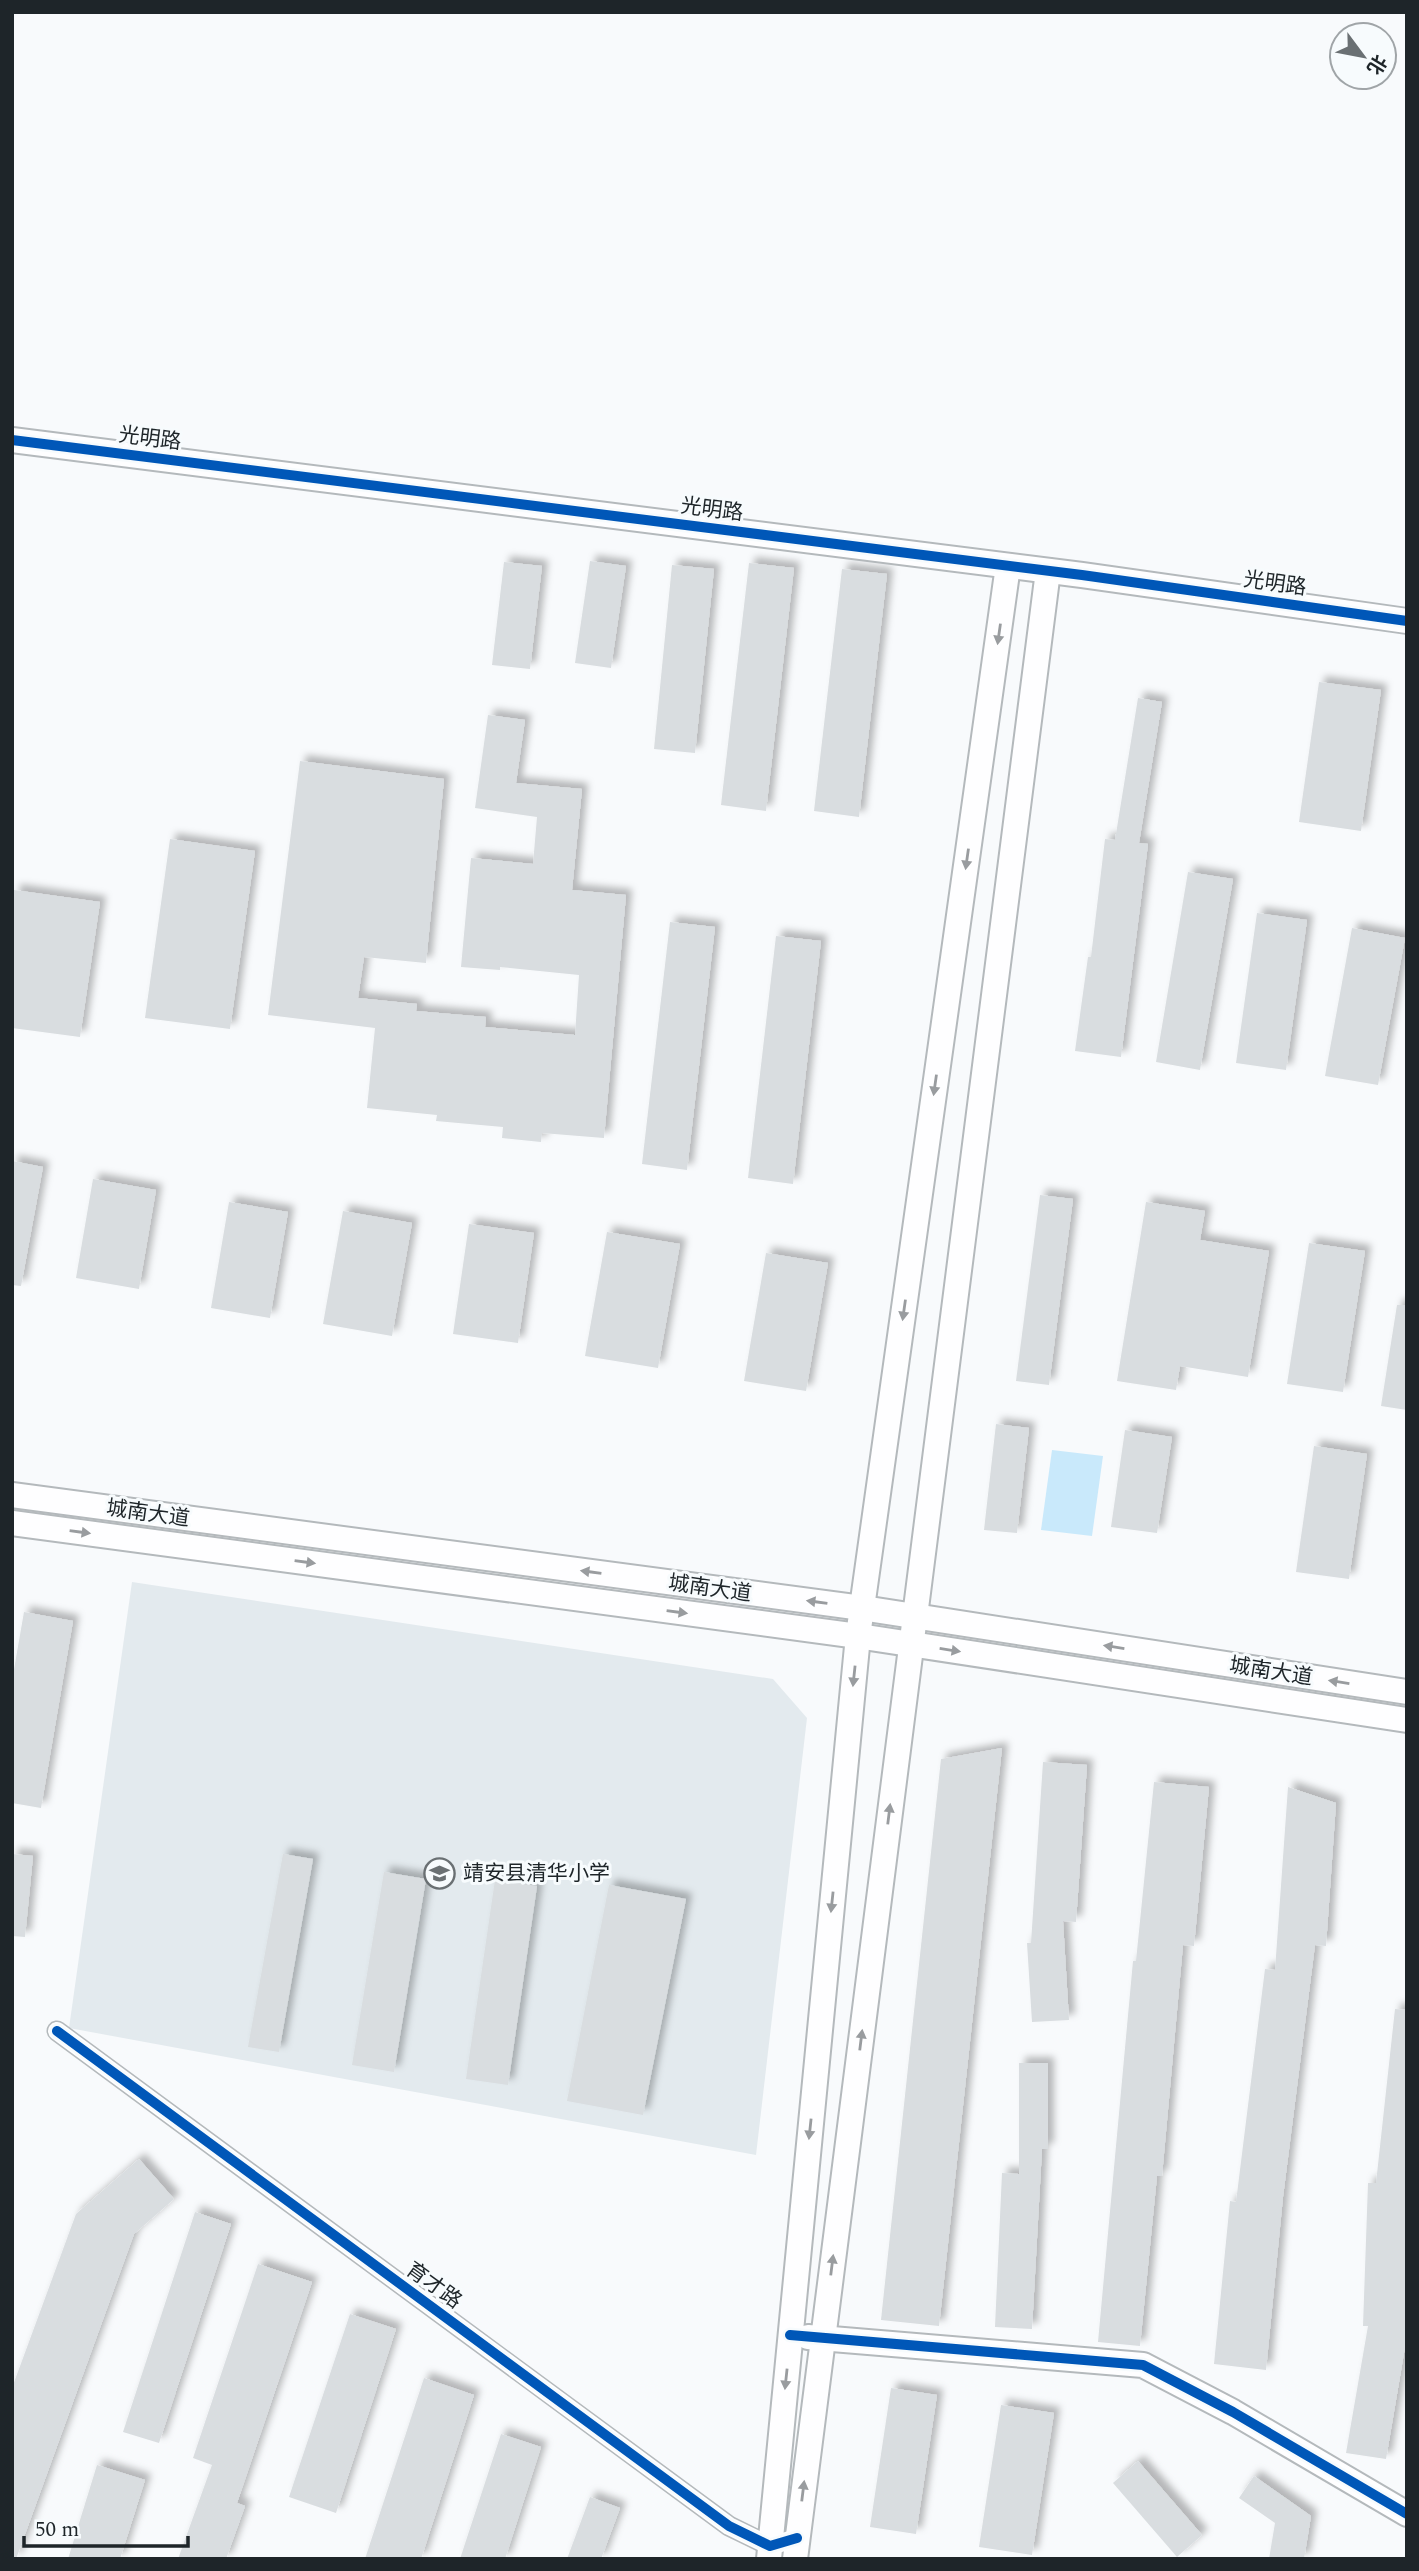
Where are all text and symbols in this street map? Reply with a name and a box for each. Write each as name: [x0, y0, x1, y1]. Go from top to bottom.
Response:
north arrow: [1328, 21, 1398, 91]
text: 北: [1359, 48, 1393, 80]
street label: 光明路: [117, 419, 183, 459]
street label: 光明路: [679, 490, 745, 530]
street label: 光明路: [1241, 564, 1308, 604]
one-way arrow: [993, 623, 1004, 645]
one-way arrow: [961, 848, 972, 870]
one-way arrow: [930, 1074, 941, 1096]
one-way arrow: [898, 1299, 909, 1321]
street label: 城南大道: [104, 1492, 192, 1536]
one-way arrow: [69, 1527, 91, 1538]
one-way arrow: [295, 1557, 317, 1568]
one-way arrow: [580, 1566, 602, 1577]
street label: 城南大道: [666, 1567, 754, 1611]
one-way arrow: [806, 1596, 828, 1607]
one-way arrow: [666, 1606, 688, 1617]
one-way arrow: [1103, 1641, 1125, 1652]
one-way arrow: [940, 1645, 962, 1656]
street label: 城南大道: [1227, 1650, 1315, 1694]
one-way arrow: [848, 1665, 859, 1687]
one-way arrow: [1328, 1676, 1350, 1687]
one-way arrow: [884, 1803, 895, 1825]
school or university icon: 靖安县清华小学: [423, 1856, 457, 1890]
place label: 靖安县清华小学: [463, 1858, 610, 1890]
one-way arrow: [827, 1891, 838, 1913]
one-way arrow: [855, 2028, 866, 2050]
one-way arrow: [805, 2118, 816, 2140]
street label: 育才路: [399, 2254, 468, 2317]
one-way arrow: [826, 2254, 837, 2276]
one-way arrow: [780, 2369, 791, 2391]
one-way arrow: [798, 2480, 809, 2502]
scale bar: [24, 2504, 189, 2548]
text: 50 m: [35, 2514, 79, 2546]

